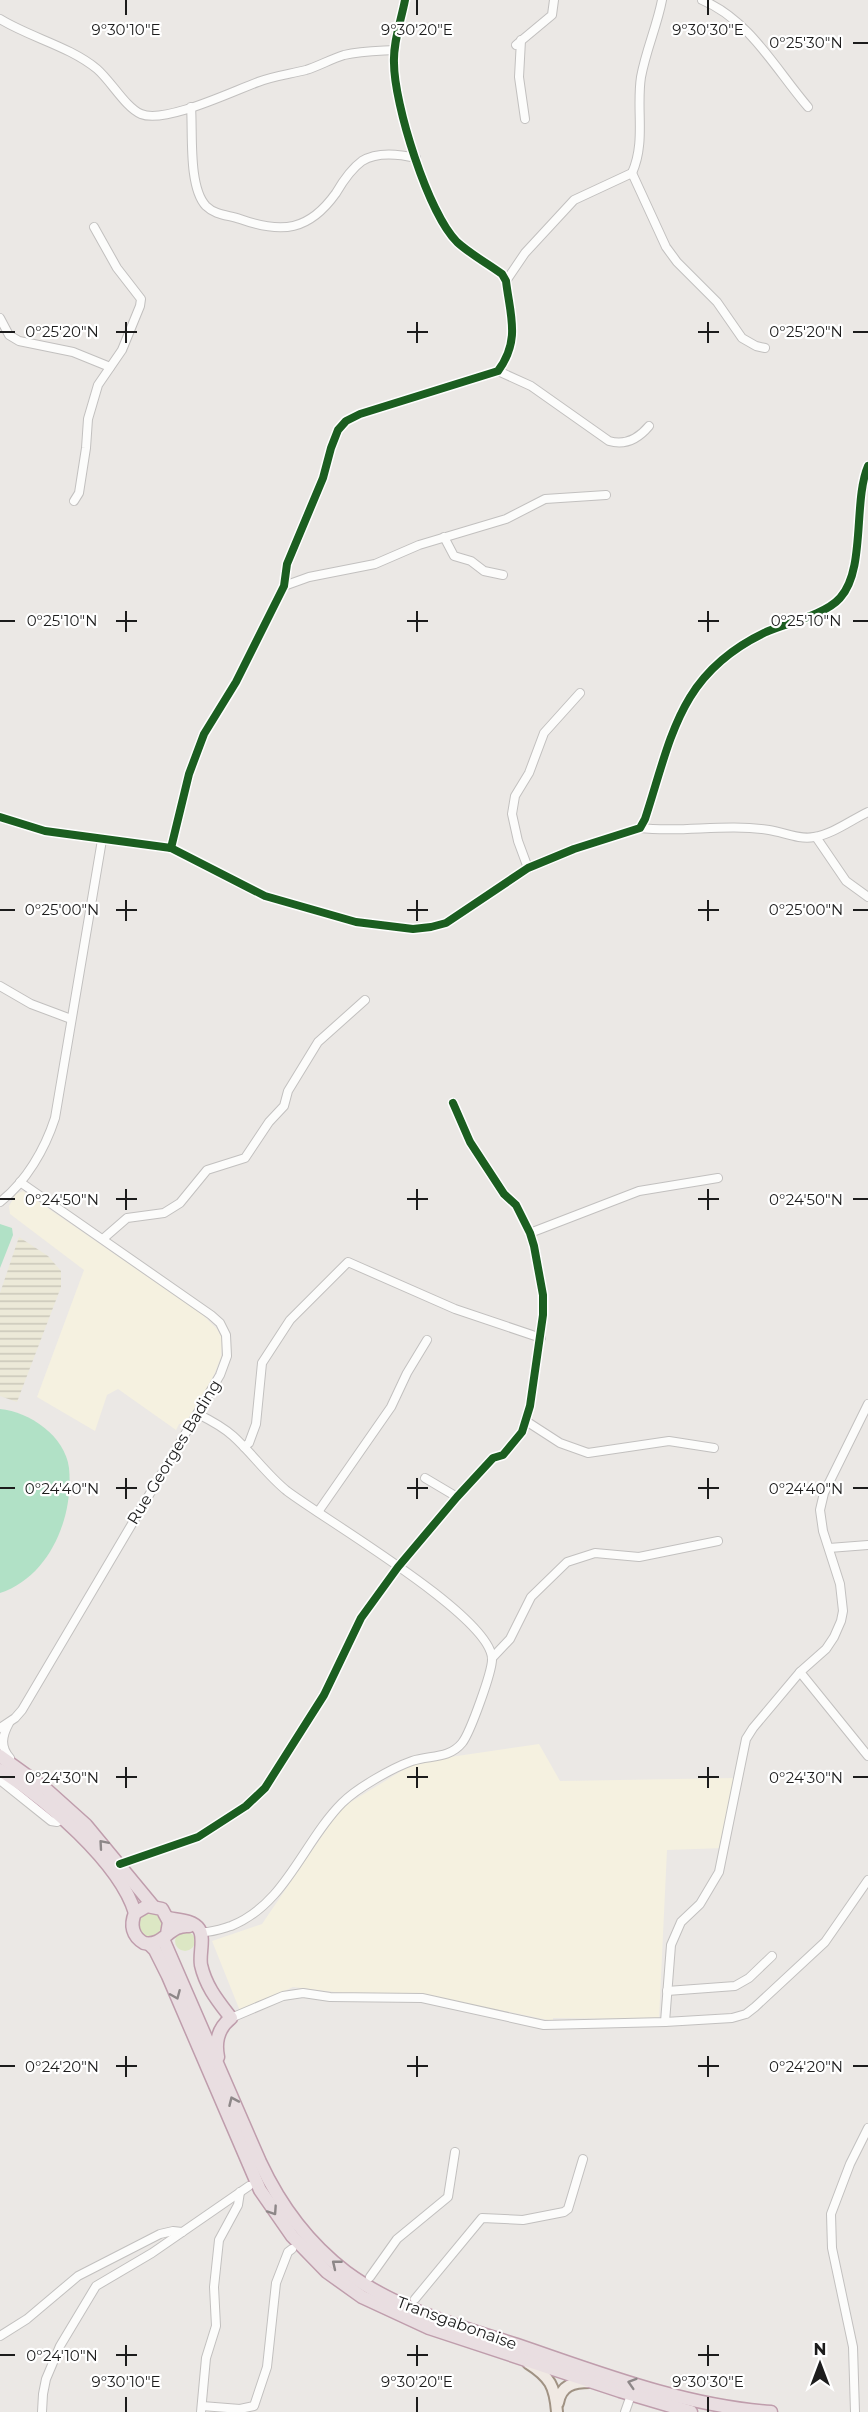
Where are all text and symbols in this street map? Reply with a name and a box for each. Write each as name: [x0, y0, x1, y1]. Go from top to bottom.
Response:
text: 9°30'10"E: [91, 20, 161, 39]
text: 9°30'20"E: [381, 20, 453, 39]
text: 9°30'30"E: [672, 20, 744, 39]
text: 0°25'30"N: [769, 33, 843, 52]
text: 0°25'20"N: [25, 322, 99, 341]
text: 0°25'20"N: [769, 322, 843, 341]
text: 0°25'10"N: [27, 611, 97, 630]
text: 0°25'10"N: [771, 611, 841, 630]
text: 0°25'00"N: [25, 900, 99, 919]
text: 0°25'00"N: [769, 900, 843, 919]
text: 0°24'50"N: [25, 1190, 99, 1209]
text: 0°24'50"N: [769, 1190, 843, 1209]
street label: Rue Georges Bading: [123, 1376, 225, 1528]
text: 0°24'40"N: [25, 1479, 99, 1498]
text: 0°24'40"N: [769, 1479, 843, 1498]
text: 0°24'30"N: [25, 1768, 99, 1787]
text: 0°24'30"N: [769, 1768, 843, 1787]
one-way arrow: [99, 1840, 110, 1851]
one-way arrow: [169, 1989, 181, 2000]
text: 0°24'20"N: [25, 2057, 99, 2076]
text: 0°24'20"N: [769, 2057, 843, 2076]
one-way arrow: [228, 2096, 240, 2107]
one-way arrow: [266, 2204, 277, 2215]
one-way arrow: [332, 2260, 343, 2271]
street label: Transgabonaise: [394, 2293, 520, 2353]
north arrow: [790, 2334, 850, 2394]
text: N: [814, 2340, 826, 2359]
text: 0°24'10"N: [26, 2346, 98, 2365]
text: 9°30'10"E: [91, 2372, 161, 2391]
text: 9°30'20"E: [381, 2372, 453, 2391]
text: 9°30'30"E: [672, 2372, 744, 2391]
one-way arrow: [627, 2378, 638, 2390]

